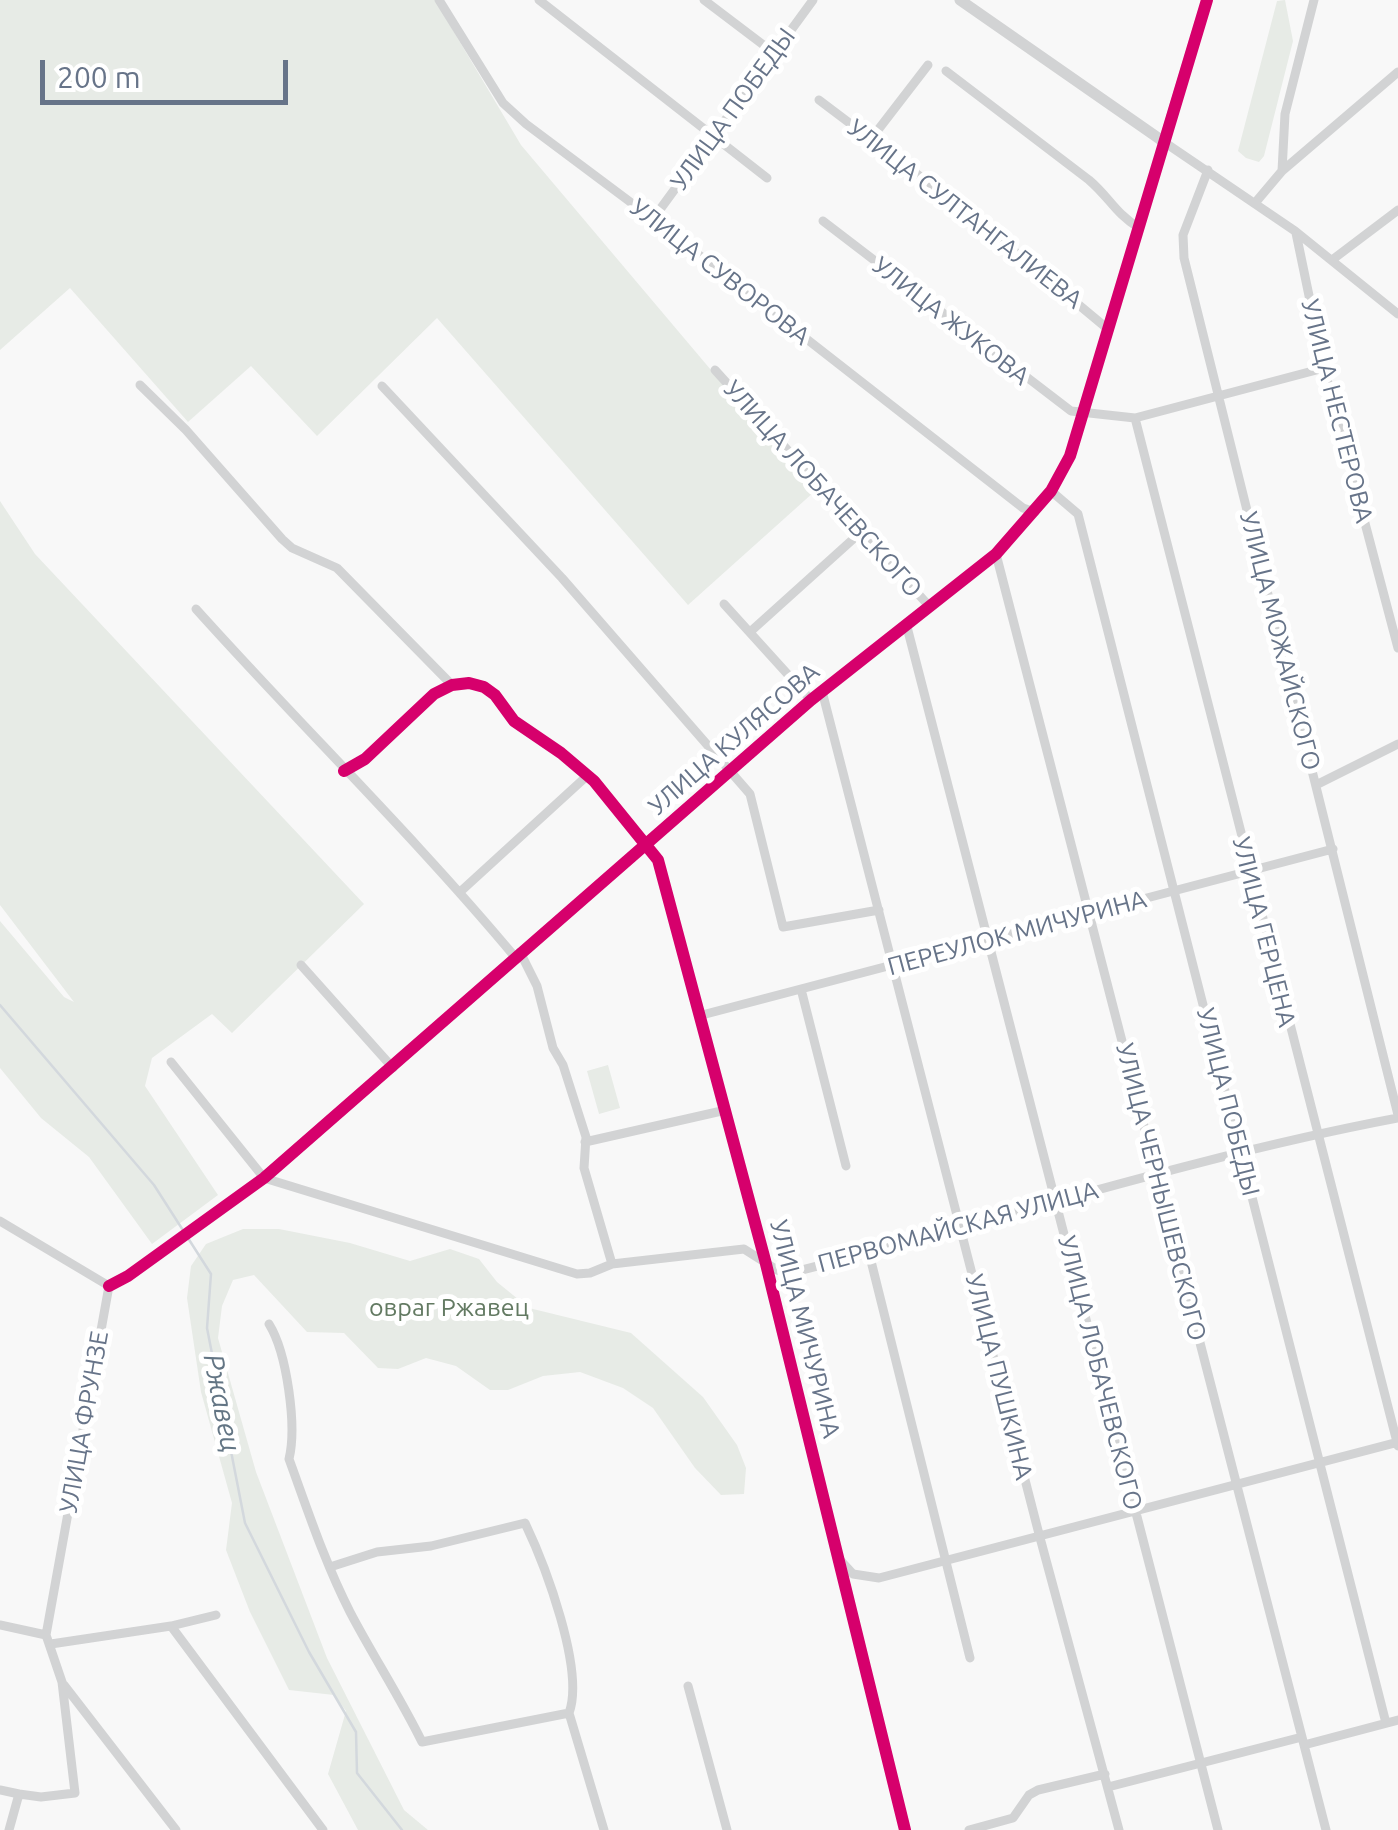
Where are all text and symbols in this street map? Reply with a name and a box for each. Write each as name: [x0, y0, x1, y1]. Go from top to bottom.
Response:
street label: УЛИЦА ПОБЕДЫ: [664, 22, 802, 196]
scale bar: [45, 40, 292, 102]
text: 200 m: [57, 60, 141, 94]
street label: УЛИЦА СУЛТАНГАЛИЕВА: [842, 113, 1088, 315]
street label: УЛИЦА СУВОРОВА: [624, 192, 816, 352]
street label: УЛИЦА ЖУКОВА: [867, 251, 1035, 391]
street label: УЛИЦА НЕСТЕРОВА: [1295, 296, 1379, 526]
street label: УЛИЦА ЛОБАЧЕВСКОГО: [718, 374, 928, 604]
street label: УЛИЦА МОЖАЙСКОГО: [1233, 509, 1327, 773]
street label: УЛИЦА КУЛЯСОВА: [642, 657, 826, 821]
street label: УЛИЦА ГЕРЦЕНА: [1226, 834, 1302, 1030]
street label: ПЕРЕУЛОК МИЧУРИНА: [884, 884, 1150, 982]
street label: УЛИЦА ПОБЕДЫ: [1190, 1005, 1266, 1199]
street label: УЛИЦА ЧЕРНЫШЕВСКОГО: [1109, 1040, 1213, 1344]
street label: ПЕРВОМАЙСКАЯ УЛИЦА: [815, 1175, 1101, 1279]
street label: УЛИЦА МИЧУРИНА: [763, 1217, 847, 1441]
street label: УЛИЦА ЛОБАЧЕВСКОГО: [1051, 1233, 1149, 1513]
street label: УЛИЦА ПУШКИНА: [959, 1271, 1039, 1483]
park label: овраг Ржавец: [369, 1293, 529, 1323]
street label: УЛИЦА ФРУНЗЕ: [53, 1329, 115, 1515]
water label: Ржавец: [196, 1351, 248, 1455]

